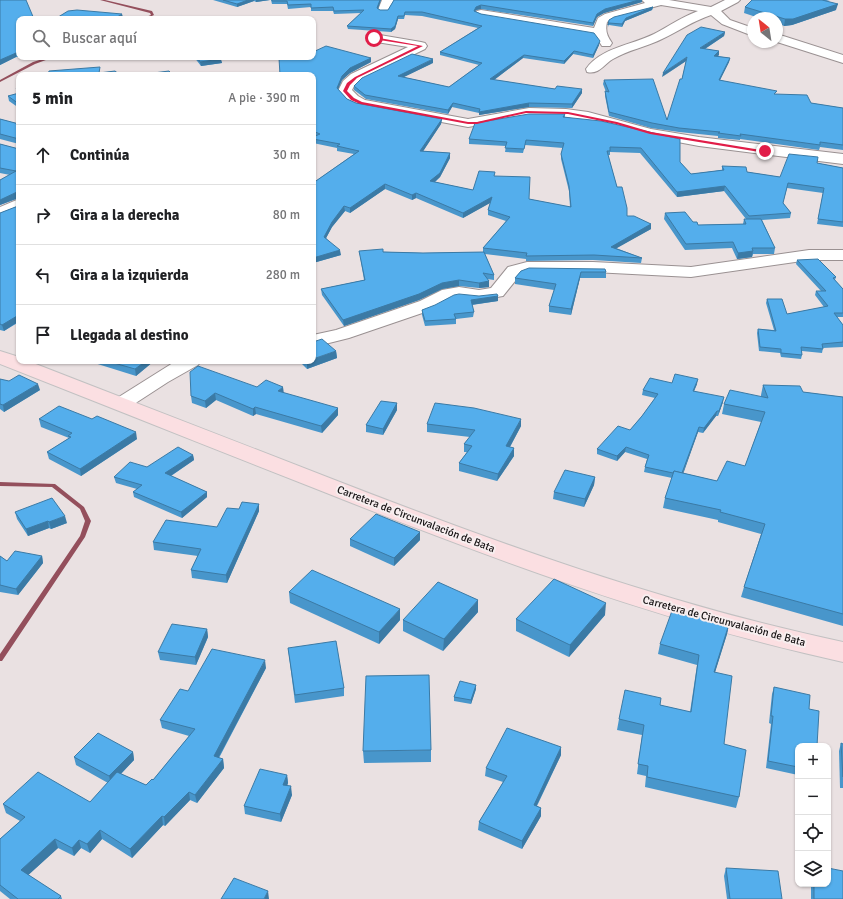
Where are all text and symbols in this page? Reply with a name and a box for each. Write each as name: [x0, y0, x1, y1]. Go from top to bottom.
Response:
north arrow: [747, 12, 783, 48]
search box: [16, 16, 316, 60]
icon: search: [30, 27, 52, 49]
text: Buscar aquí: [62, 29, 137, 47]
route start: [365, 29, 383, 47]
text: 5 min: [32, 88, 73, 109]
text: A pie · 390 m: [228, 90, 300, 106]
route end: [756, 142, 774, 160]
icon: ahead: [32, 144, 54, 166]
text: Continúa: [70, 146, 129, 164]
text: 30 m: [273, 147, 300, 163]
icon: right: [32, 204, 54, 226]
text: Gira a la derecha: [70, 206, 180, 224]
text: 80 m: [273, 207, 300, 223]
icon: left: [32, 264, 54, 286]
text: Gira a la izquierda: [70, 266, 189, 284]
text: 280 m: [266, 267, 300, 283]
icon: arrive: [32, 324, 54, 346]
text: Llegada al destino: [70, 326, 189, 344]
street label: Carretera de Circunvalación de Bata: [335, 483, 497, 555]
street label: Carretera de Circunvalación de Bata: [641, 593, 807, 649]
map controls: [795, 743, 831, 887]
button: +: [795, 743, 831, 779]
button: −: [795, 779, 831, 815]
button: locate: [795, 815, 831, 851]
button: layers: [795, 851, 831, 887]

